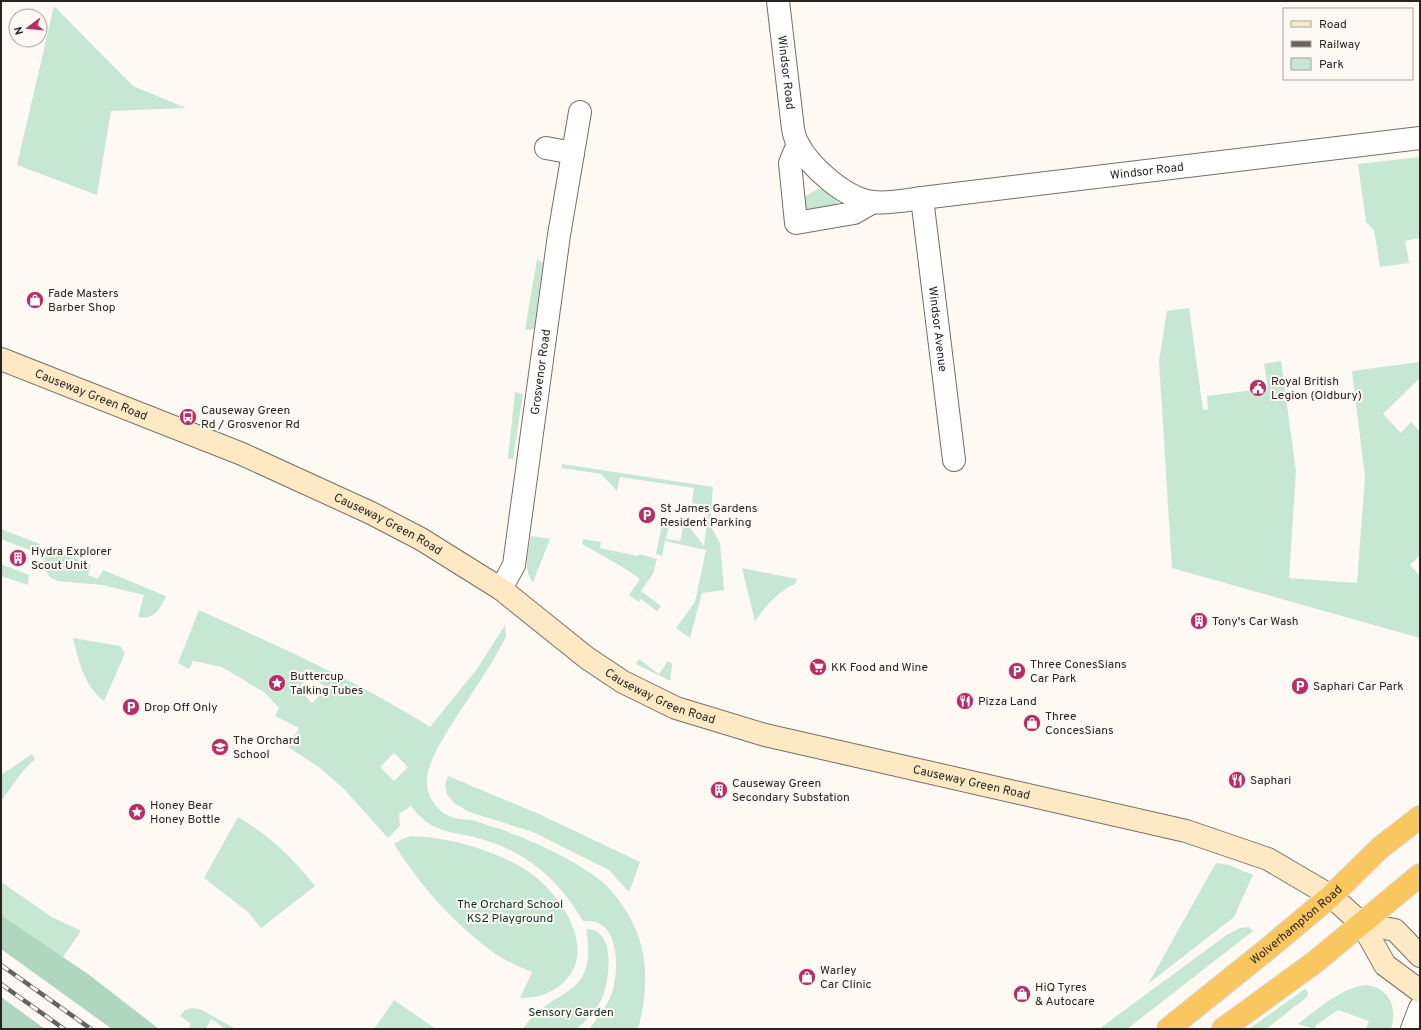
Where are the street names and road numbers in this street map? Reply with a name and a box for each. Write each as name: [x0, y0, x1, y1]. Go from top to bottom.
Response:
street label: Windsor Road: [773, 35, 798, 110]
street label: Windsor Road: [1109, 160, 1185, 184]
street label: Windsor Avenue: [924, 285, 950, 373]
street label: Grosvenor Road: [528, 328, 555, 416]
street label: Causeway Green Road: [32, 366, 150, 425]
street label: Causeway Green Road: [331, 490, 445, 559]
street label: Causeway Green Road: [601, 665, 717, 728]
street label: Causeway Green Road: [911, 762, 1032, 804]
street label: Wolverhampton Road: [1247, 882, 1346, 969]

